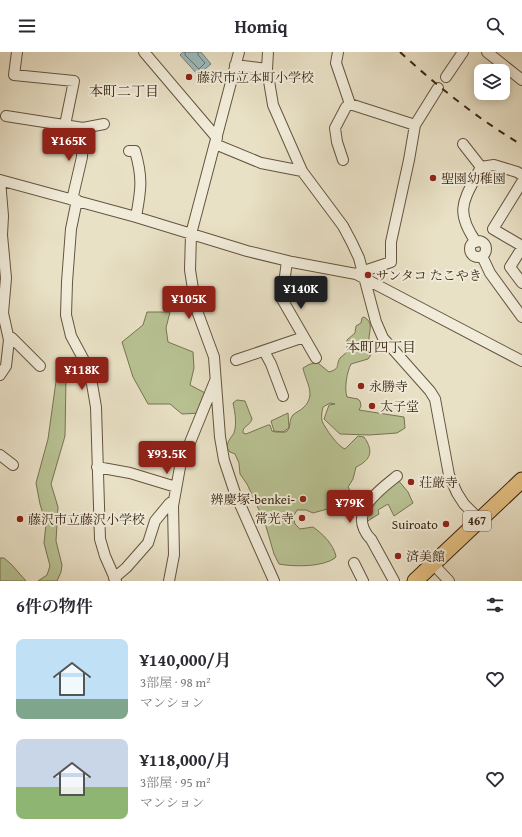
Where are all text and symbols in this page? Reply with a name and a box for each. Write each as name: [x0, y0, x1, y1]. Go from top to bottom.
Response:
text: Homiq: [234, 13, 288, 40]
icon: menu: [16, 15, 38, 37]
icon: search: [484, 15, 506, 37]
map controls: [474, 64, 510, 100]
button: layers: [474, 64, 510, 100]
place label: 藤沢市立本町小学校: [197, 68, 314, 87]
marker: 藤沢市立本町小学校: [184, 72, 194, 82]
district label: 本町二丁目: [89, 81, 159, 101]
pin: ¥165K: [41, 128, 97, 162]
text: ¥165K: [51, 131, 87, 150]
place label: 聖園幼稚園: [441, 169, 506, 188]
marker: 聖園幼稚園: [428, 173, 438, 183]
place label: サンタコ たこやき: [376, 266, 482, 285]
marker: サンタコ たこやき: [363, 270, 373, 280]
pin: ¥140K: [273, 276, 329, 310]
text: ¥140K: [283, 279, 319, 298]
pin: ¥105K: [161, 286, 217, 320]
text: ¥105K: [171, 289, 207, 308]
district label: 本町四丁目: [346, 337, 416, 357]
pin: ¥118K: [54, 357, 110, 391]
text: ¥118K: [64, 360, 100, 379]
place label: 永勝寺: [369, 377, 408, 396]
marker: 永勝寺: [356, 381, 366, 391]
place label: 太子堂: [380, 397, 419, 416]
marker: 太子堂: [367, 401, 377, 411]
pin: ¥93.5K: [134, 441, 200, 475]
text: ¥93.5K: [148, 444, 186, 463]
place label: 荘厳寺: [419, 473, 458, 492]
marker: 荘厳寺: [406, 477, 416, 487]
place label: 辨慶塚-benkei-: [211, 490, 296, 509]
pin: ¥79K: [326, 490, 374, 524]
text: ¥79K: [336, 493, 364, 512]
marker: 辨慶塚-benkei-: [298, 494, 308, 504]
place label: 常光寺: [255, 509, 294, 528]
place label: 藤沢市立藤沢小学校: [28, 510, 145, 529]
road number: 467: [463, 511, 491, 531]
marker: 常光寺: [297, 513, 307, 523]
marker: 藤沢市立藤沢小学校: [15, 514, 25, 524]
place label: Suiroato: [392, 515, 438, 534]
marker: Suiroato: [441, 519, 451, 529]
place label: 済美館: [406, 547, 445, 566]
marker: 済美館: [393, 551, 403, 561]
text: 6件の物件: [16, 593, 93, 618]
icon: filters: [484, 594, 506, 616]
text: ¥140,000/月: [140, 647, 232, 672]
icon: home: [48, 655, 96, 703]
icon: heart: [484, 668, 506, 690]
text: 3部屋 · 98 m²: [140, 673, 211, 692]
text: マンション: [140, 693, 204, 712]
text: ¥118,000/月: [140, 747, 232, 772]
icon: home: [48, 755, 96, 803]
icon: heart: [484, 768, 506, 790]
text: 3部屋 · 95 m²: [140, 773, 211, 792]
text: マンション: [140, 793, 204, 812]

